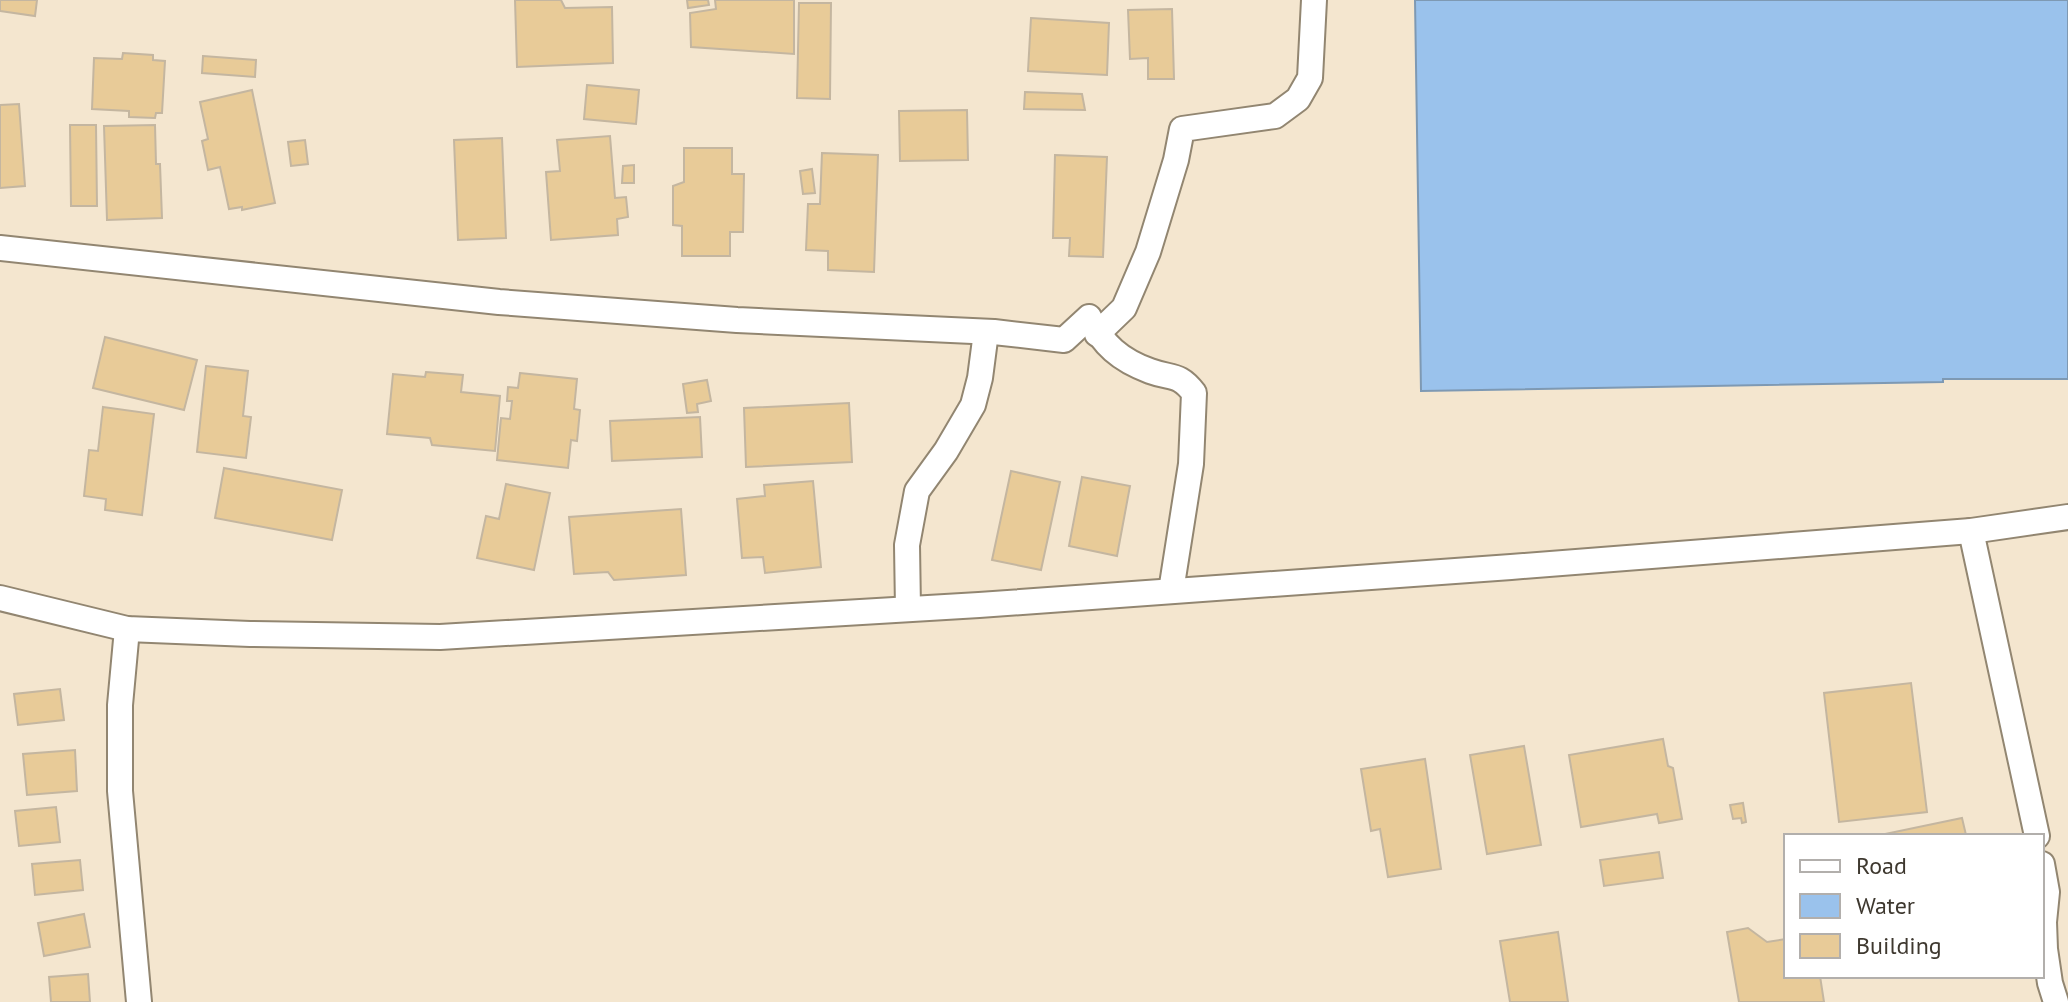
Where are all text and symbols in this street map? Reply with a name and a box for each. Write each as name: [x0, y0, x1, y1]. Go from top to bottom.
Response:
legend: [1784, 834, 2044, 978]
text: Road: [1856, 850, 1907, 881]
text: Water: [1856, 890, 1915, 921]
text: Building: [1856, 930, 1942, 961]

